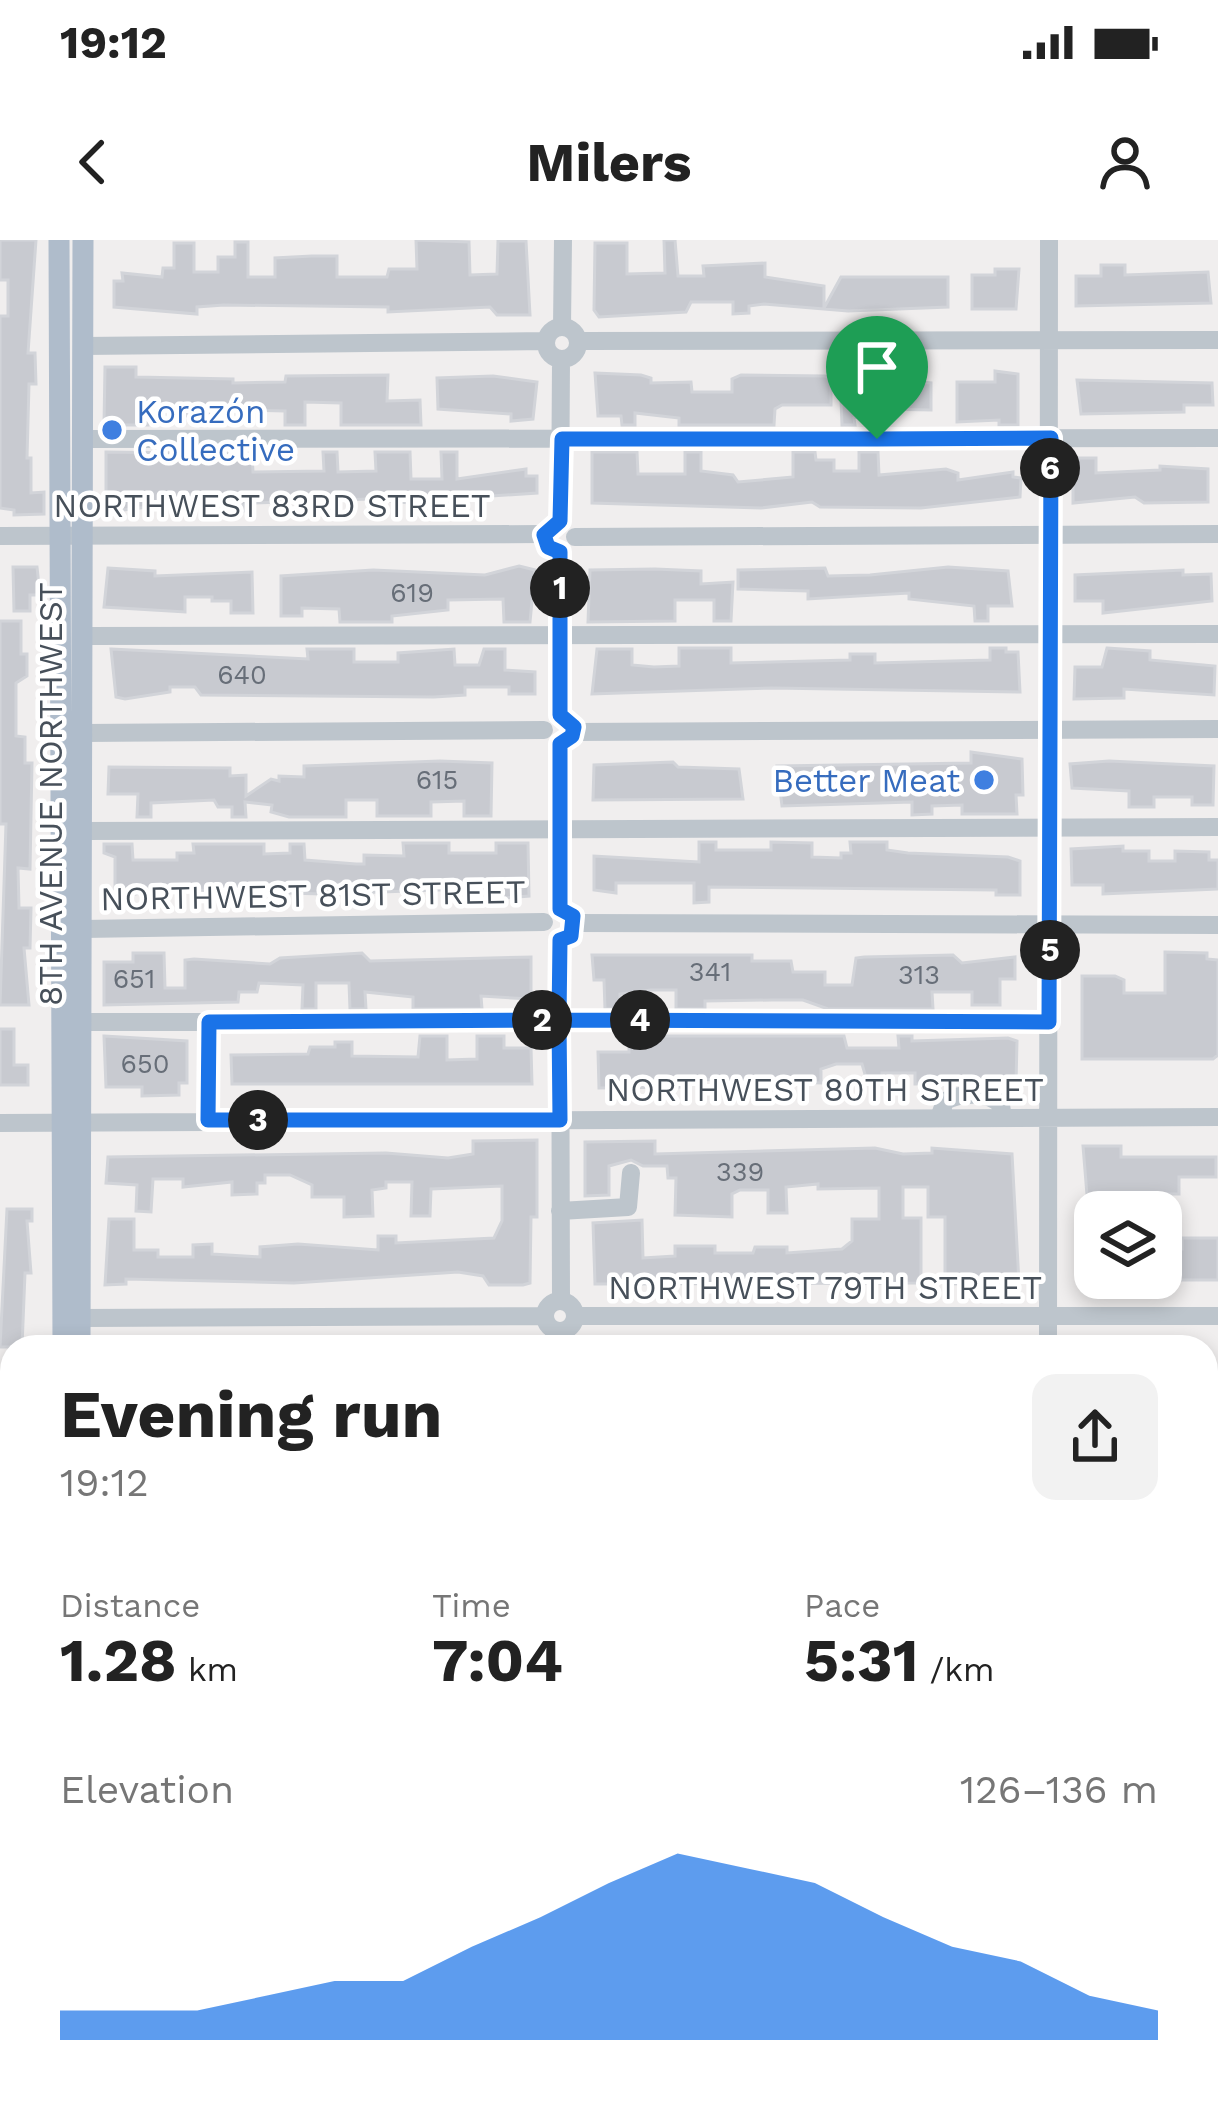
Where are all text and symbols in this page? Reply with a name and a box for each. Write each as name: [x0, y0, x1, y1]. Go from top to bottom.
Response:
text: 19:12: [60, 16, 167, 69]
icon: back: [60, 129, 126, 195]
icon: person: [1092, 129, 1158, 195]
text: Milers: [526, 131, 692, 194]
pin: [826, 316, 928, 439]
icon: arrive: [844, 334, 910, 400]
place label: Korazón Collective: [136, 392, 295, 469]
marker: Korazón Collective: [99, 417, 125, 443]
pin: 6: [1020, 438, 1080, 498]
text: 6: [1040, 448, 1060, 487]
street label: NORTHWEST 83RD STREET: [53, 486, 491, 525]
pin: 1: [530, 558, 590, 618]
text: 1: [553, 568, 567, 607]
house number: 619: [390, 577, 434, 609]
street label: 8TH AVENUE NORTHWEST: [31, 582, 70, 1006]
house number: 640: [217, 659, 267, 691]
place label: Better Meat: [773, 761, 960, 800]
house number: 615: [416, 764, 458, 796]
marker: Better Meat: [971, 767, 997, 793]
street label: NORTHWEST 81ST STREET: [100, 872, 526, 918]
pin: 5: [1020, 920, 1080, 980]
text: 5: [1040, 930, 1060, 969]
house number: 341: [689, 956, 731, 988]
house number: 313: [898, 959, 940, 991]
house number: 651: [113, 963, 155, 995]
pin: 2: [512, 990, 572, 1050]
pin: 4: [610, 990, 670, 1050]
text: 2: [532, 1000, 552, 1039]
text: 4: [629, 1000, 651, 1039]
house number: 650: [121, 1048, 169, 1080]
street label: NORTHWEST 80TH STREET: [606, 1070, 1044, 1109]
pin: 3: [228, 1090, 288, 1150]
text: 3: [248, 1100, 268, 1139]
house number: 339: [716, 1156, 764, 1188]
map controls: [1074, 1191, 1182, 1299]
button: layers: [1074, 1191, 1182, 1299]
street label: NORTHWEST 79TH STREET: [608, 1268, 1042, 1307]
button: share: [1032, 1374, 1158, 1500]
text: Evening run: [60, 1376, 442, 1453]
text: 19:12: [60, 1460, 149, 1505]
text: Distance: [60, 1586, 200, 1625]
text: Time: [432, 1586, 511, 1625]
text: Pace: [804, 1586, 880, 1625]
text: 1.28: [60, 1625, 177, 1696]
text: 7:04: [432, 1625, 563, 1696]
text: 5:31: [804, 1625, 919, 1696]
text: km: [177, 1650, 238, 1689]
text: /km: [919, 1650, 994, 1689]
text: Elevation: [60, 1767, 234, 1812]
text: 126–136 m: [960, 1767, 1158, 1812]

